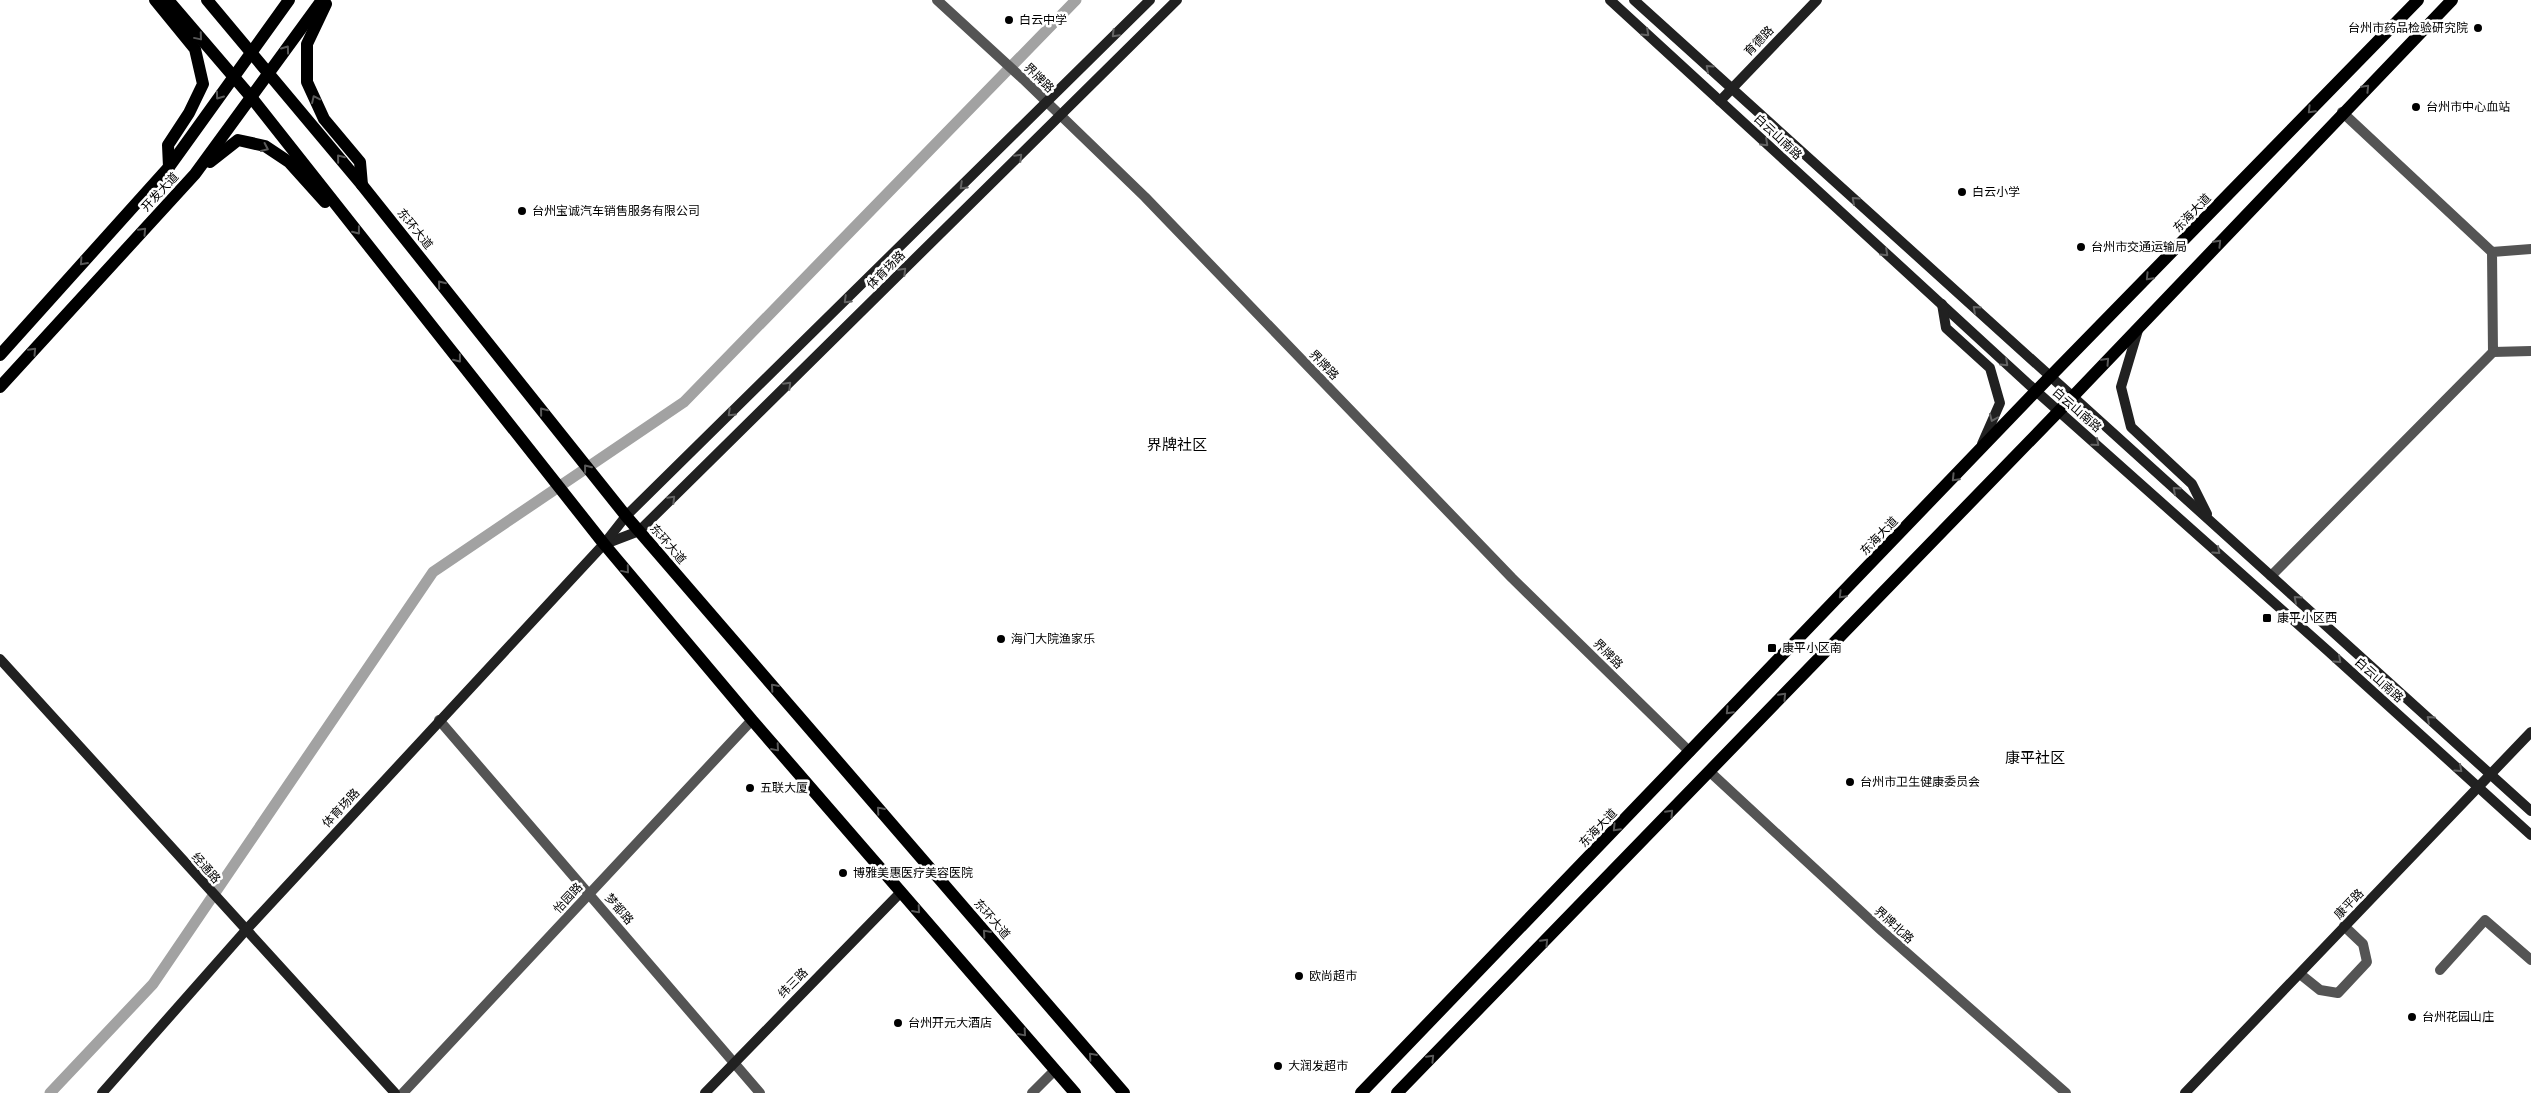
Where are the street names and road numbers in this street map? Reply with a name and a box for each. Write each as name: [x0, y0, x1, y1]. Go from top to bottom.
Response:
street label: 育德路: [1741, 23, 1777, 59]
street label: 界牌路: [1021, 60, 1057, 96]
street label: 白云山南路: [1751, 111, 1805, 163]
street label: 开发大道: [139, 170, 181, 214]
street label: 东海大道: [2170, 191, 2214, 235]
street label: 东环大道: [394, 206, 436, 252]
street label: 体育场路: [864, 248, 908, 292]
street label: 界牌路: [1306, 347, 1342, 383]
street label: 白云山南路: [2050, 385, 2104, 435]
street label: 东海大道: [1857, 514, 1901, 558]
street label: 东环大道: [647, 521, 689, 567]
street label: 界牌路: [1590, 636, 1626, 672]
street label: 白云山南路: [2352, 655, 2406, 705]
street label: 体育场路: [320, 786, 362, 830]
street label: 东海大道: [1576, 806, 1620, 850]
street label: 经通路: [189, 850, 223, 886]
street label: 怡园路: [551, 880, 585, 916]
street label: 康平路: [2331, 886, 2367, 922]
street label: 梦都路: [602, 891, 636, 927]
street label: 东环大道: [971, 896, 1013, 942]
street label: 界牌北路: [1871, 904, 1917, 946]
street label: 纬三路: [775, 965, 811, 1001]

